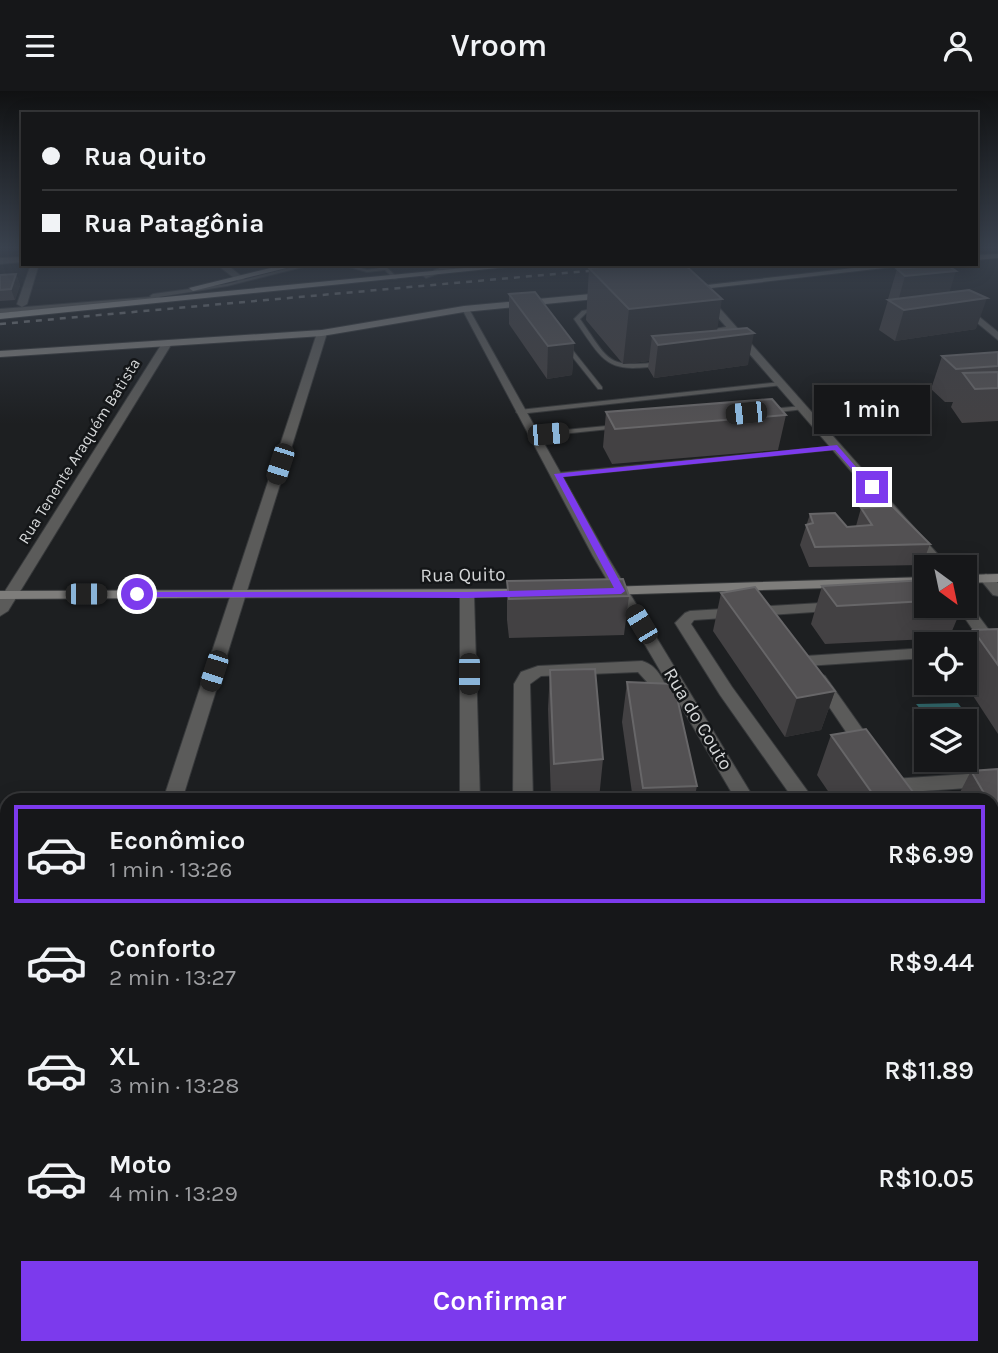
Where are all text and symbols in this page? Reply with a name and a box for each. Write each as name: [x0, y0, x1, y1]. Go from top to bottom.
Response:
icon: menu: [21, 27, 59, 65]
text: Vroom: [451, 27, 547, 64]
icon: person: [939, 27, 977, 65]
text: Rua Quito: [84, 141, 206, 172]
text: Rua Patagônia: [84, 208, 264, 239]
street label: Rua Tenente Araquém Batista: [14, 355, 144, 547]
callout: 1 min: [814, 385, 930, 435]
text: 1 min: [843, 396, 901, 423]
car: [725, 400, 768, 426]
car: [527, 422, 570, 446]
car: [264, 441, 297, 487]
route end: [856, 471, 888, 503]
north arrow: [914, 555, 976, 618]
map controls: [914, 555, 977, 772]
street label: Rua Quito: [420, 563, 506, 587]
route start: [121, 578, 153, 610]
car: [66, 584, 108, 605]
car: [622, 601, 661, 647]
button: locate: [914, 632, 977, 695]
car: [198, 648, 231, 694]
car: [459, 653, 480, 695]
street label: Rua do Couto: [659, 664, 737, 774]
button: layers: [914, 709, 977, 772]
icon: car: [25, 823, 88, 886]
text: Econômico: [109, 825, 245, 856]
text: R$6.99: [888, 839, 974, 870]
text: 1 min · 13:26: [109, 856, 232, 883]
icon: car: [25, 931, 88, 994]
text: Conforto: [109, 933, 216, 964]
text: R$9.44: [889, 947, 974, 978]
text: 2 min · 13:27: [109, 964, 236, 991]
icon: car: [25, 1039, 88, 1102]
text: XL: [109, 1041, 140, 1072]
text: R$11.89: [884, 1055, 974, 1086]
text: 3 min · 13:28: [109, 1072, 239, 1099]
icon: car: [25, 1147, 88, 1210]
text: Moto: [109, 1149, 171, 1180]
text: R$10.05: [878, 1163, 974, 1194]
text: 4 min · 13:29: [109, 1180, 238, 1207]
button: Confirmar: [21, 1261, 978, 1341]

